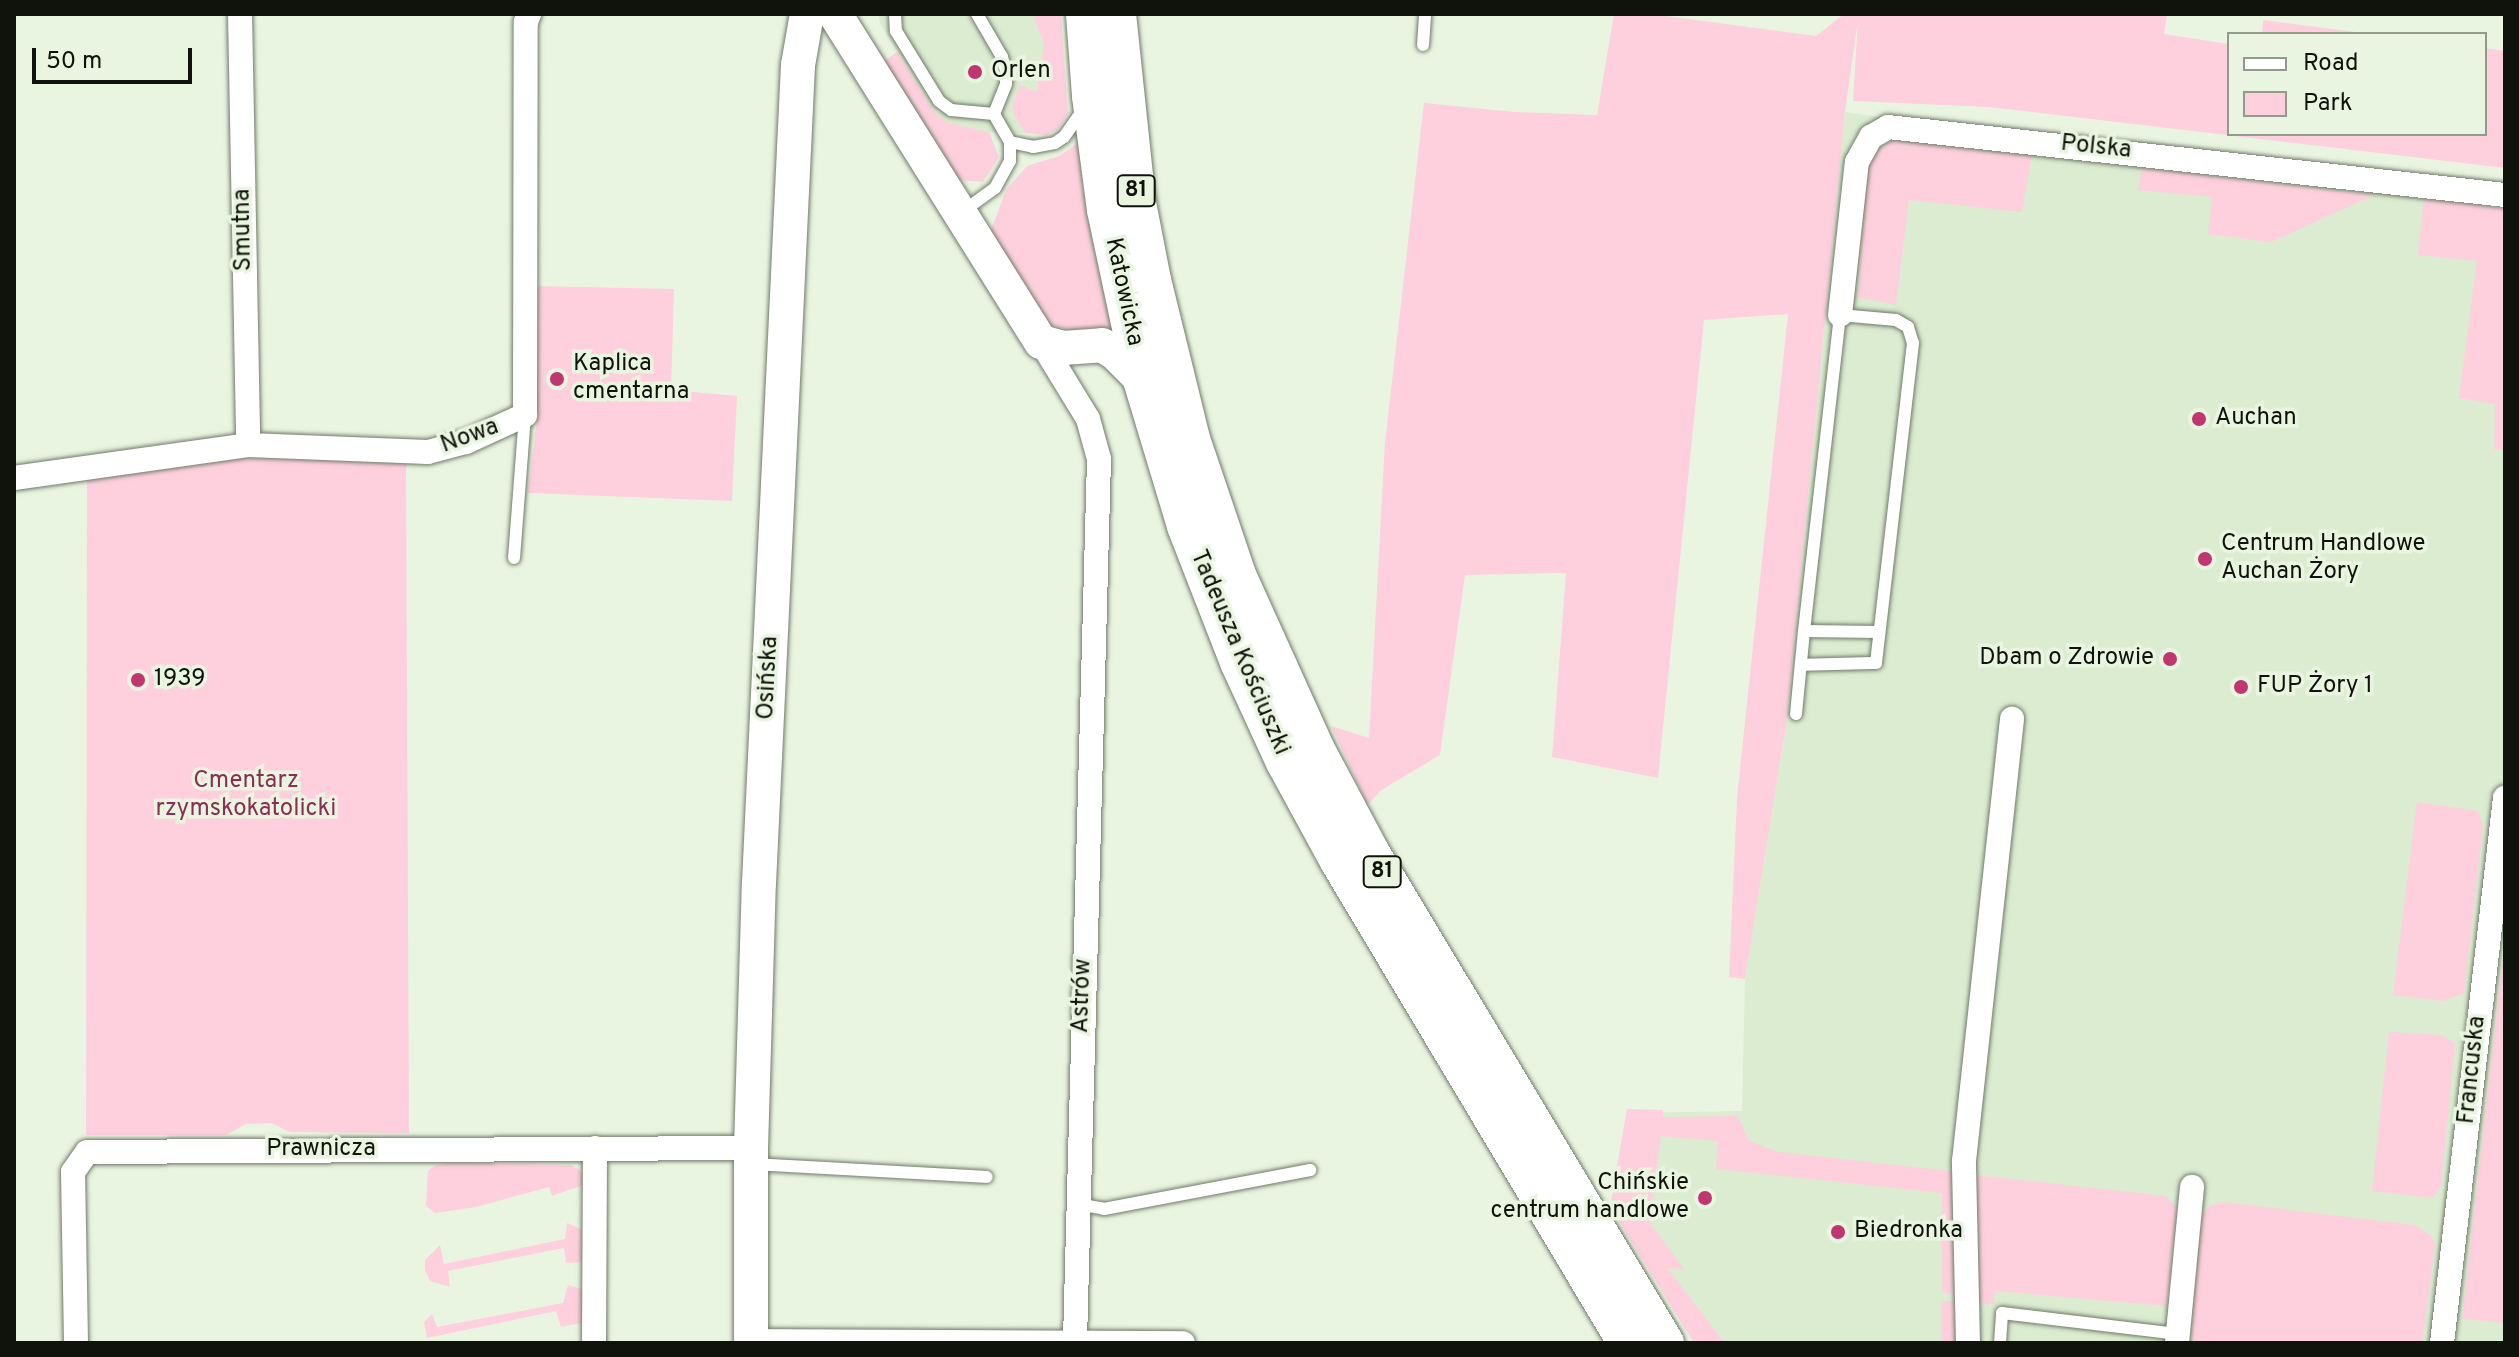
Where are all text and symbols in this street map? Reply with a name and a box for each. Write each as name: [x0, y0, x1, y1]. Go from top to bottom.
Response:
scale bar: [36, 32, 196, 82]
legend: [2227, 32, 2487, 136]
text: 50 m: [46, 47, 102, 77]
text: Road: [2303, 49, 2359, 79]
place label: Orlen: [991, 58, 1051, 86]
marker: Orlen: [966, 63, 984, 81]
text: Park: [2303, 89, 2353, 119]
street label: Polska: [2059, 130, 2133, 166]
road number: 81: [1116, 173, 1156, 209]
street label: Smutna: [229, 188, 259, 272]
street label: Katowicka: [1098, 235, 1148, 349]
place label: Kaplica cmentarna: [573, 351, 689, 407]
marker: Kaplica cmentarna: [548, 370, 566, 388]
place label: Auchan: [2215, 405, 2297, 433]
marker: Auchan: [2190, 410, 2208, 428]
street label: Nowa: [437, 413, 503, 461]
place label: Centrum Handlowe Auchan Żory: [2221, 531, 2425, 587]
street label: Tadeusza Kościuszki: [1183, 546, 1295, 760]
marker: Centrum Handlowe Auchan Żory: [2196, 550, 2214, 568]
street label: Osińska: [752, 635, 786, 721]
place label: Dbam o Zdrowie: [1979, 645, 2154, 673]
marker: Dbam o Zdrowie: [2161, 650, 2179, 668]
place label: 1939: [154, 666, 206, 694]
marker: 1939: [129, 671, 147, 689]
place label: FUP Żory 1: [2257, 673, 2373, 701]
marker: FUP Żory 1: [2232, 678, 2250, 696]
park label: Cmentarz rzymskokatolicki: [156, 768, 336, 824]
road number: 81: [1362, 854, 1402, 890]
street label: Astrów: [1067, 958, 1099, 1034]
street label: Francuska: [2453, 1014, 2493, 1126]
street label: Prawnicza: [266, 1136, 376, 1164]
place label: Chińskie centrum handlowe: [1490, 1170, 1689, 1226]
marker: Chińskie centrum handlowe: [1696, 1189, 1714, 1207]
place label: Biedronka: [1854, 1218, 1963, 1246]
marker: Biedronka: [1829, 1223, 1847, 1241]

